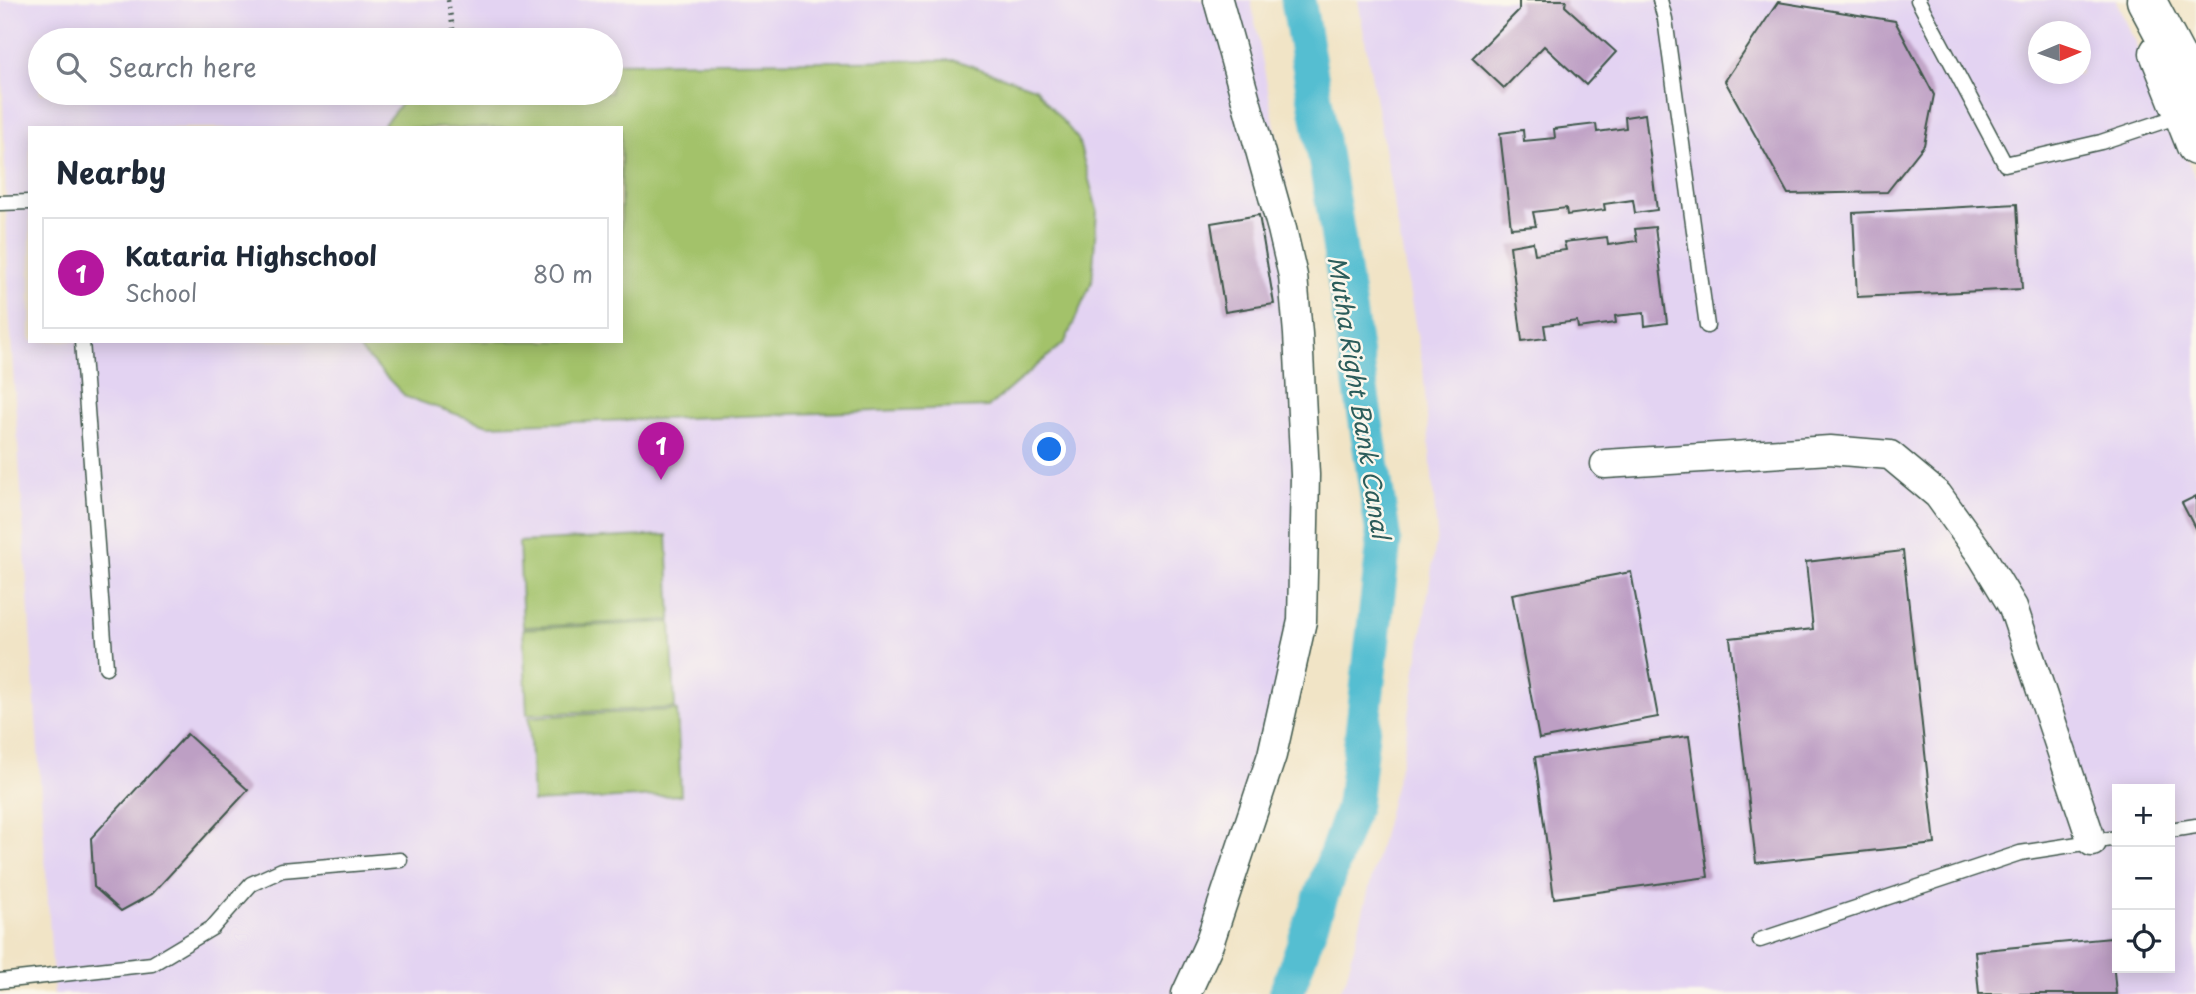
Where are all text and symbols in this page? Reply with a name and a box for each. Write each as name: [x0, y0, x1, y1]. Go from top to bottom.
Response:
north arrow: [2028, 21, 2091, 84]
search box: [28, 28, 623, 105]
text: Search here: [108, 47, 257, 86]
icon: search: [52, 48, 90, 86]
text: Nearby: [56, 149, 166, 194]
text: Kataria Highschool: [125, 236, 377, 275]
water label: Mutha Right Bank Canal: [1320, 253, 1401, 544]
text: 1: [76, 256, 87, 291]
text: 80 m: [533, 256, 593, 291]
text: School: [125, 275, 197, 310]
pin: 1: [638, 422, 684, 480]
your location: [1032, 432, 1066, 466]
map controls: [2112, 784, 2175, 973]
button: +: [2112, 784, 2175, 847]
button: −: [2112, 847, 2175, 910]
button: locate: [2112, 910, 2175, 973]

